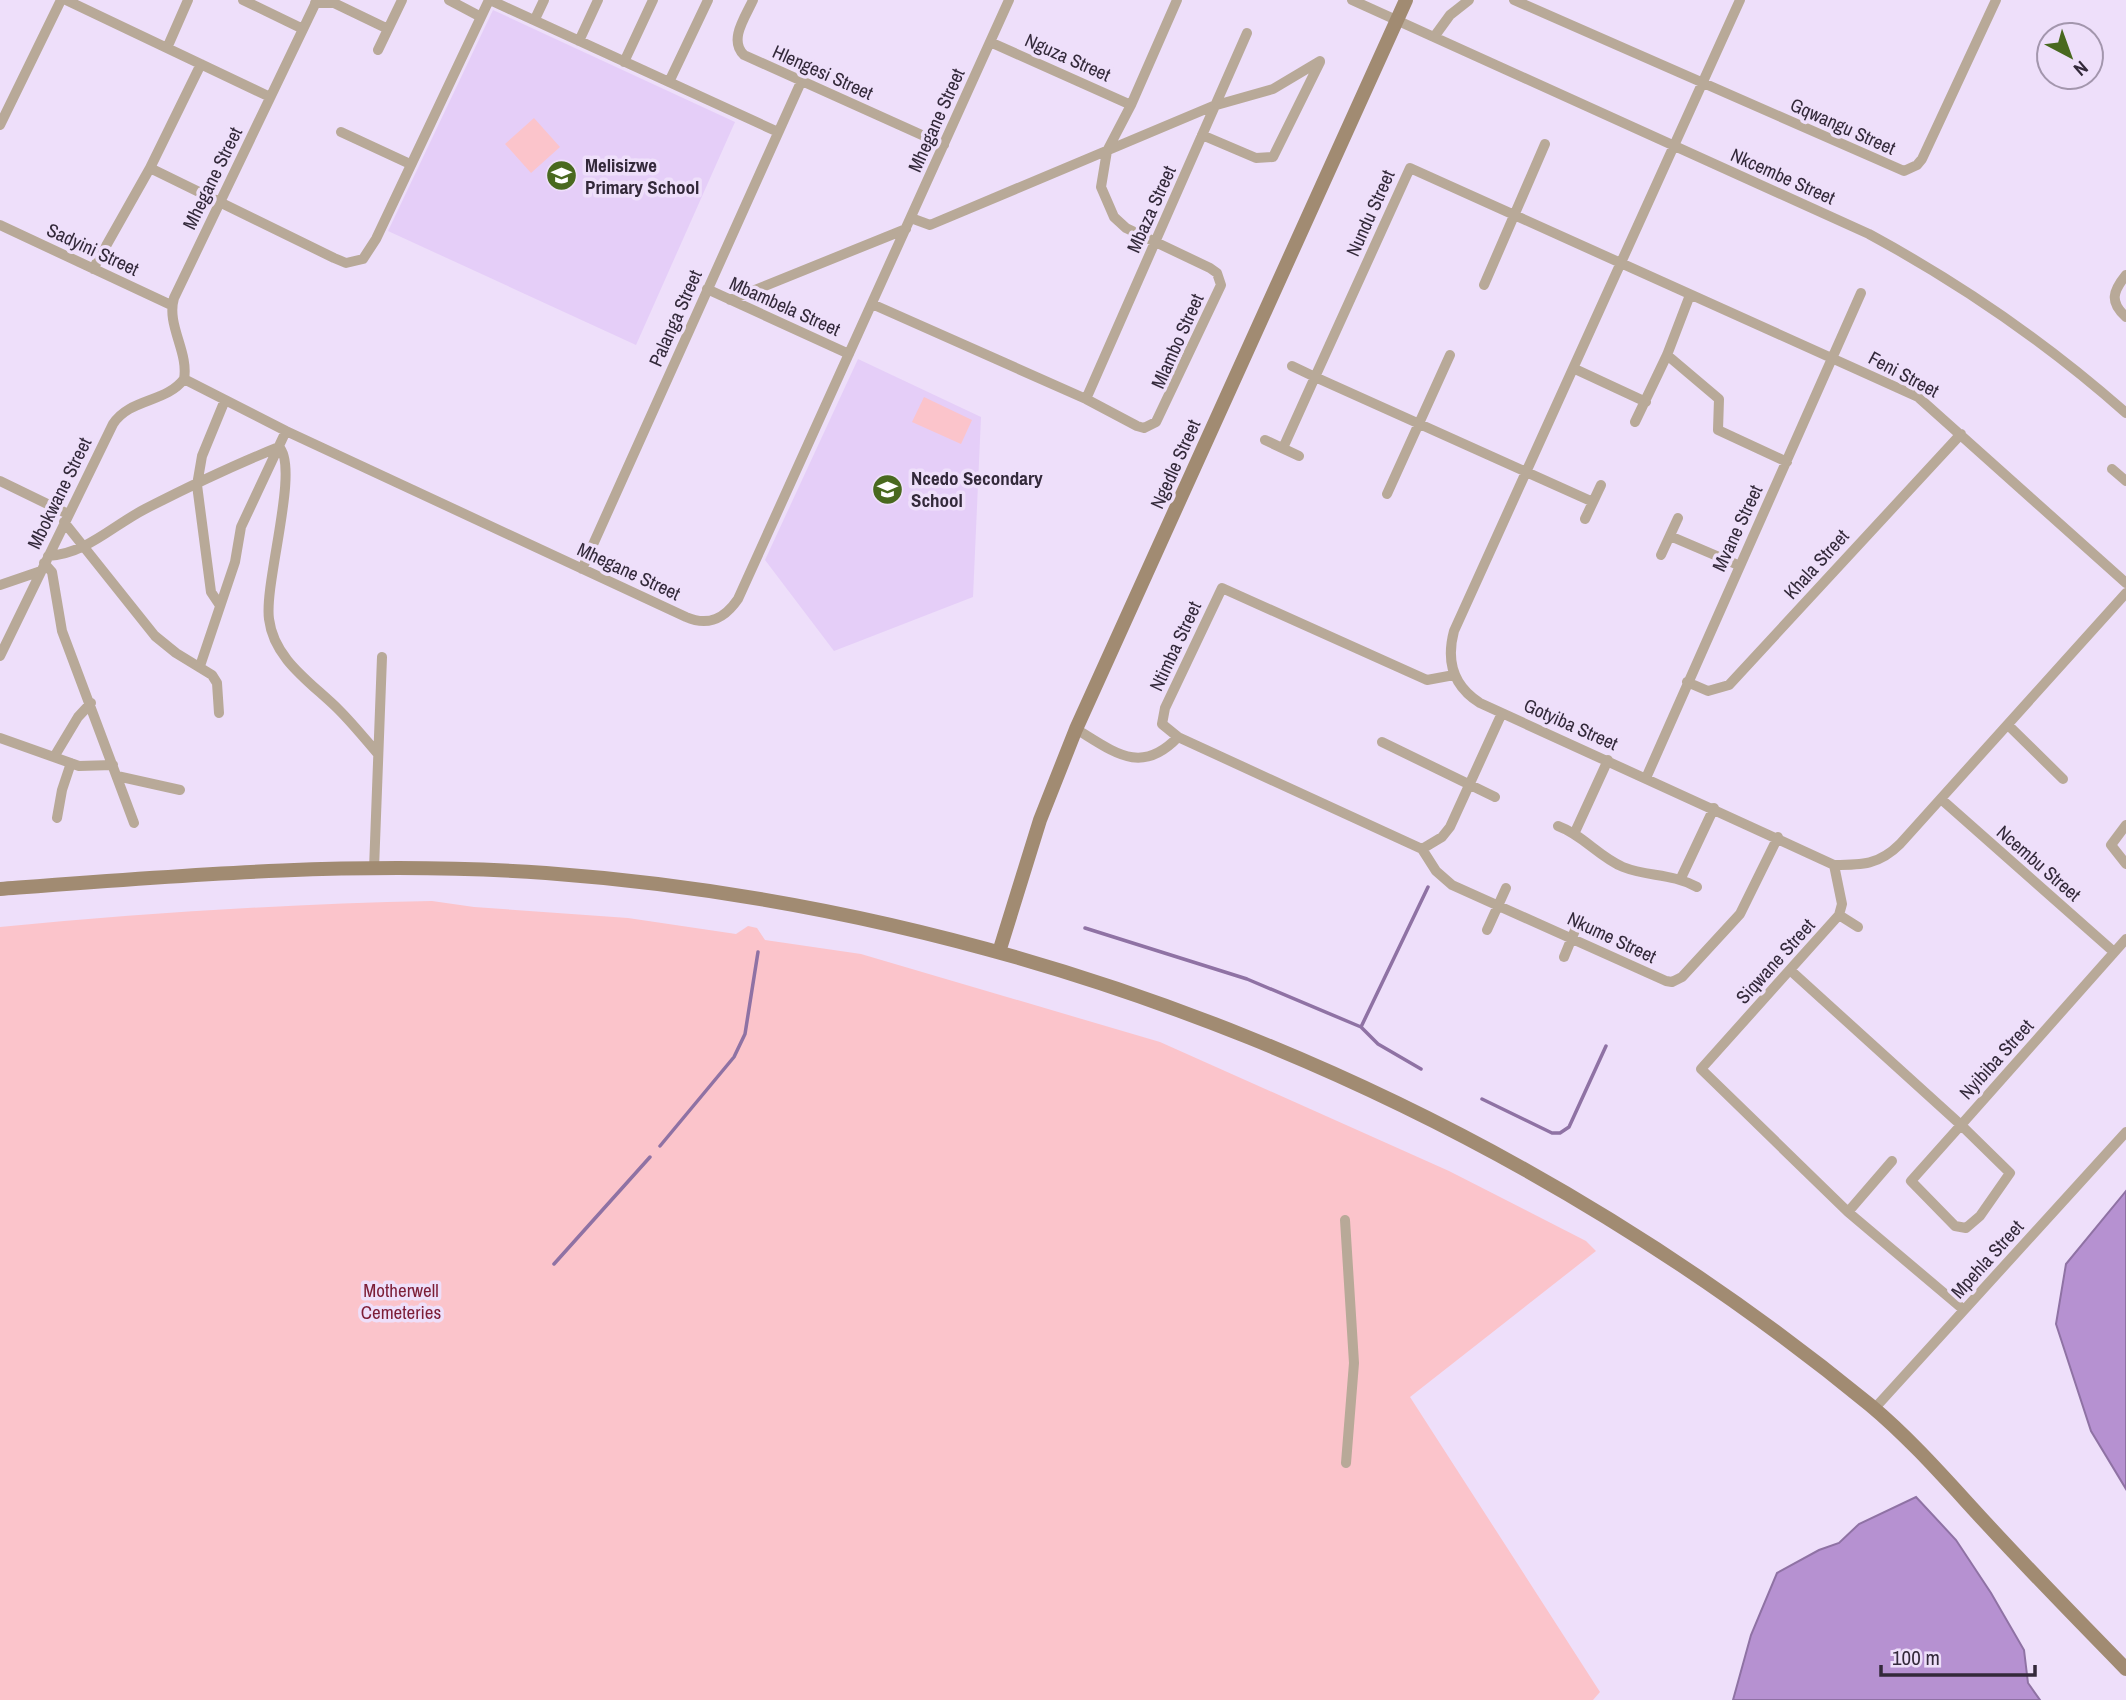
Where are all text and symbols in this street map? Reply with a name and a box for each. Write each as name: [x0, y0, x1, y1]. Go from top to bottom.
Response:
north arrow: [2035, 21, 2105, 91]
street label: Nguza Street: [1021, 27, 1115, 88]
street label: Hlengesi Street: [769, 38, 878, 106]
text: N: [2068, 55, 2094, 82]
street label: Mhegane Street: [902, 63, 971, 176]
street label: Gqwangu Street: [1786, 91, 1900, 161]
street label: Mhegane Street: [176, 122, 248, 234]
street label: Nkcembe Street: [1727, 141, 1840, 211]
place label: Melisizwe Primary School: [585, 152, 699, 200]
school or university icon: Melisizwe Primary School: [545, 159, 579, 193]
street label: Mbaza Street: [1120, 161, 1182, 257]
street label: Nundu Street: [1339, 165, 1401, 260]
street label: Sadyini Street: [43, 216, 144, 282]
street label: Palanga Street: [642, 265, 708, 370]
street label: Mbambela Street: [726, 270, 845, 342]
street label: Mlambo Street: [1145, 289, 1210, 393]
street label: Feni Street: [1864, 345, 1944, 404]
street label: Ngedle Street: [1144, 415, 1207, 513]
street label: Mbokwane Street: [21, 432, 98, 553]
place label: Ncedo Secondary School: [911, 465, 1043, 513]
school or university icon: Ncedo Secondary School: [871, 472, 905, 506]
street label: Mvane Street: [1706, 480, 1769, 575]
street label: Khala Street: [1778, 523, 1855, 605]
street label: Mhegane Street: [573, 536, 685, 606]
street label: Ntimba Street: [1143, 596, 1207, 695]
street label: Gotyiba Street: [1520, 692, 1623, 757]
street label: Ncembu Street: [1991, 819, 2087, 907]
street label: Nkume Street: [1563, 905, 1661, 969]
street label: Siqwane Street: [1730, 912, 1821, 1009]
street label: Nyibiba Street: [1953, 1013, 2039, 1105]
street label: Mpehla Street: [1945, 1214, 2030, 1304]
park label: Motherwell Cemeteries: [361, 1277, 441, 1325]
scale bar: [1881, 1634, 2035, 1678]
text: 100 m: [1892, 1643, 1940, 1672]

